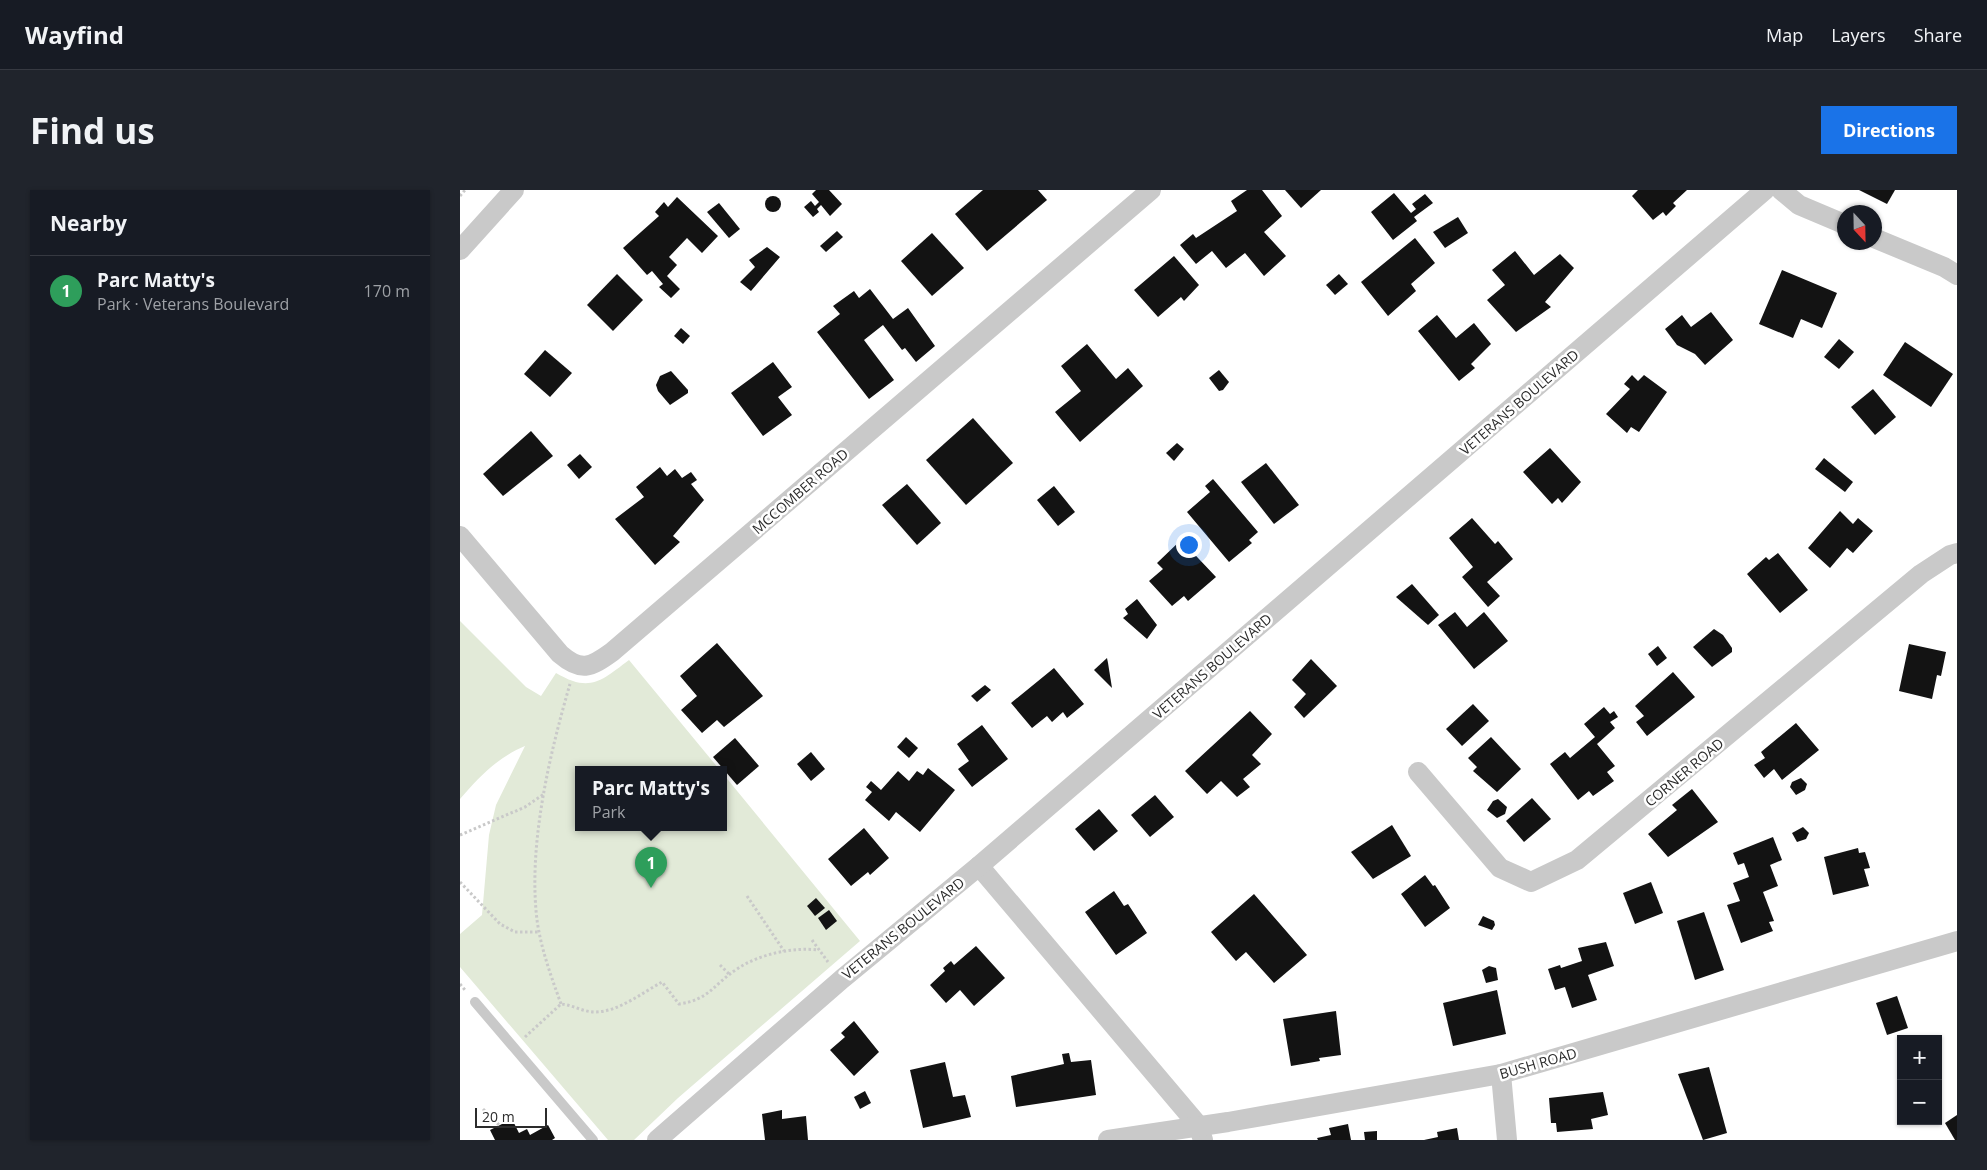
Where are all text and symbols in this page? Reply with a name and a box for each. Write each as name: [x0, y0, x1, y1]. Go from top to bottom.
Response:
text: Wayfind: [25, 18, 124, 51]
text: Map: [1766, 23, 1803, 47]
text: Layers: [1831, 23, 1886, 47]
text: Share: [1914, 23, 1962, 47]
button: Directions: [1821, 106, 1957, 154]
text: Find us: [30, 107, 155, 154]
north arrow: [1837, 205, 1882, 250]
text: Nearby: [50, 209, 127, 237]
text: Parc Matty's: [97, 267, 215, 293]
text: 1: [61, 280, 71, 302]
text: 170 m: [364, 280, 410, 302]
text: Park · Veterans Boulevard: [97, 293, 289, 315]
street label: VETERANS BOULEVARD: [1455, 345, 1583, 459]
street label: MCCOMBER ROAD: [748, 444, 852, 538]
your location: [1176, 532, 1202, 558]
street label: VETERANS BOULEVARD: [1148, 609, 1276, 723]
street label: CORNER ROAD: [1641, 733, 1727, 811]
popup: [575, 766, 727, 831]
text: Parc Matty's: [592, 775, 710, 801]
text: Park: [592, 801, 626, 823]
pin: 1: [635, 847, 667, 888]
street label: VETERANS BOULEVARD: [838, 873, 968, 983]
map controls: [1897, 1035, 1942, 1125]
button: +: [1897, 1035, 1942, 1080]
street label: BUSH ROAD: [1497, 1043, 1579, 1083]
button: −: [1897, 1080, 1942, 1125]
scale bar: [475, 1105, 548, 1128]
text: 20 m: [482, 1107, 515, 1126]

